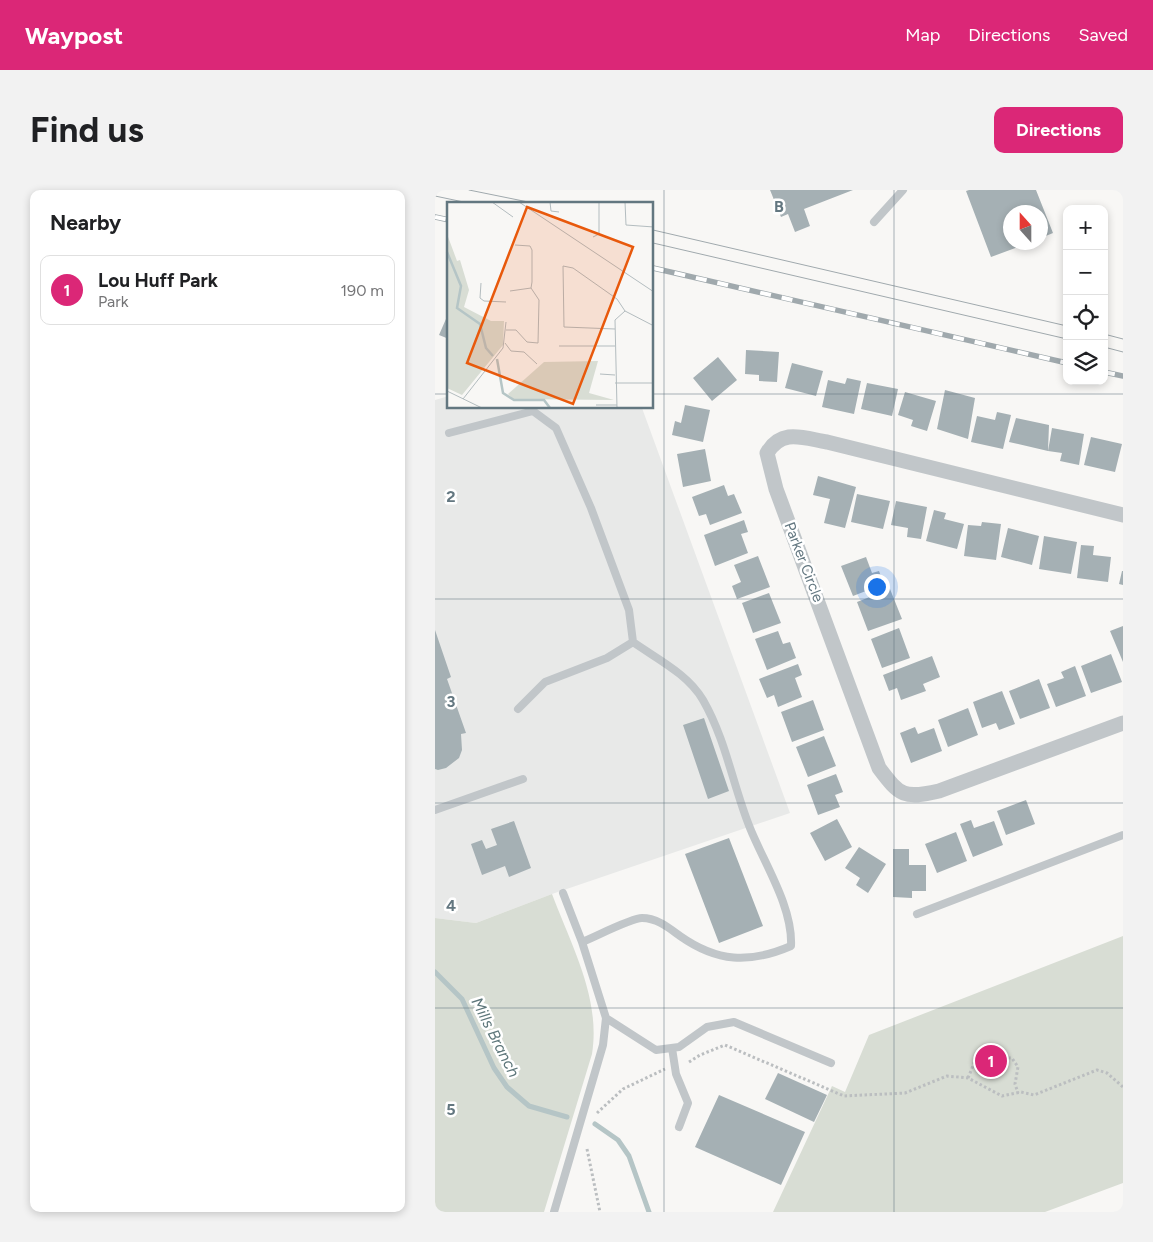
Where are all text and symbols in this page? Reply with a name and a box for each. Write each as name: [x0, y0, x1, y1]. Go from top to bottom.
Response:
text: Waypost: [25, 21, 123, 50]
text: Map: [905, 24, 940, 46]
text: Directions: [968, 24, 1050, 46]
text: Saved: [1078, 24, 1128, 46]
button: Directions: [994, 107, 1123, 153]
text: Find us: [30, 109, 144, 151]
text: B: [774, 197, 784, 216]
inset map: [447, 202, 654, 409]
north arrow: [1003, 205, 1048, 250]
map controls: [1063, 205, 1108, 385]
button: +: [1063, 205, 1108, 250]
text: Nearby: [50, 210, 121, 235]
button: −: [1063, 250, 1108, 295]
text: Lou Huff Park: [98, 269, 218, 292]
text: 1: [64, 281, 70, 300]
text: 190 m: [341, 281, 384, 300]
text: Park: [98, 292, 128, 311]
button: locate: [1063, 295, 1108, 340]
button: layers: [1063, 340, 1108, 385]
text: 2: [446, 487, 456, 506]
street label: Parker Circle: [780, 519, 828, 605]
your location: [864, 574, 890, 600]
text: 3: [447, 692, 456, 711]
text: 4: [446, 896, 456, 915]
water label: Mills Branch: [467, 994, 524, 1080]
pin: 1: [975, 1042, 1007, 1080]
text: 5: [446, 1100, 456, 1119]

